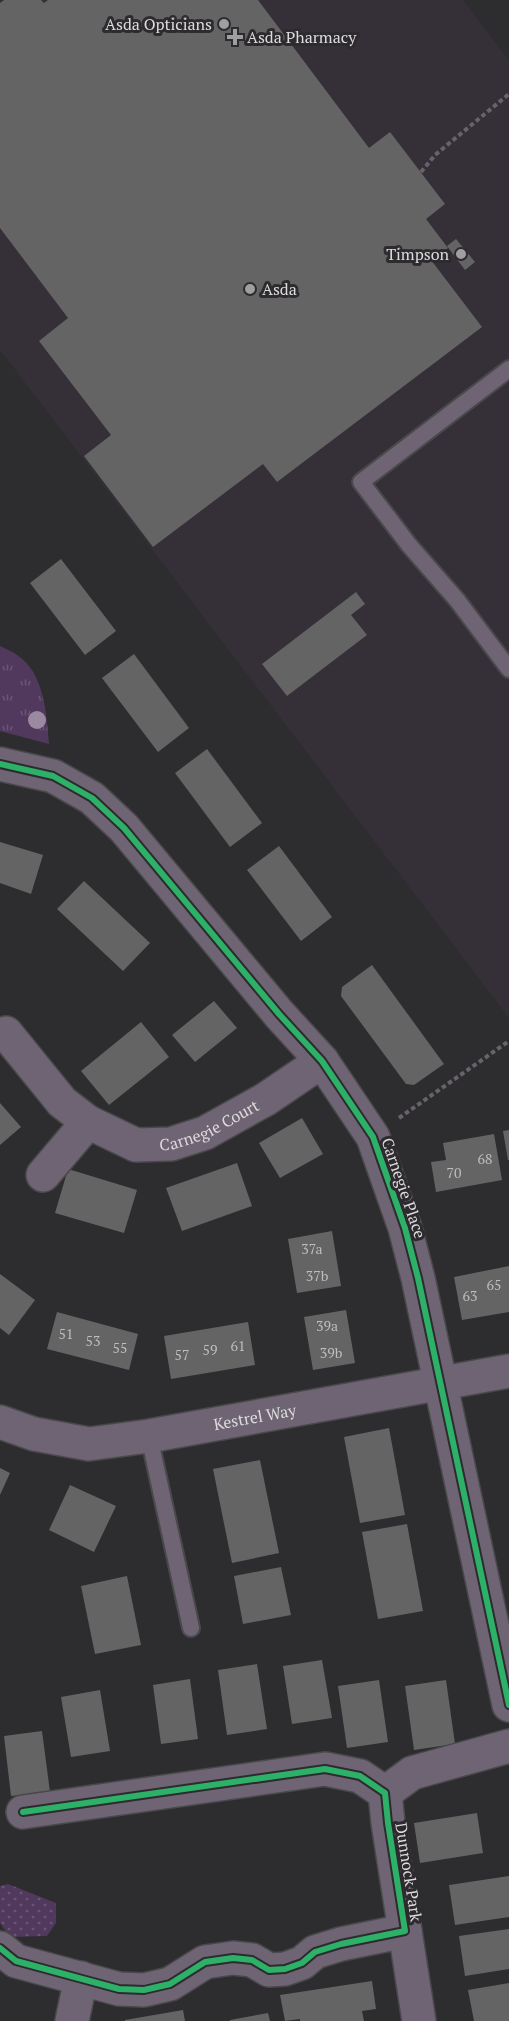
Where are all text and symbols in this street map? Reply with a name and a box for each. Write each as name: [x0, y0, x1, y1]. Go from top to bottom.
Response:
place label: Asda Opticians: [105, 13, 212, 35]
marker: Asda Opticians: [217, 17, 231, 31]
place label: Asda Pharmacy: [247, 26, 357, 48]
marker: Asda Pharmacy: [228, 30, 242, 44]
place label: Timpson: [386, 243, 449, 265]
marker: Timpson: [454, 247, 468, 261]
place label: Asda: [262, 278, 297, 300]
marker: Asda: [243, 282, 257, 296]
street label: Carnegie Court: [159, 1094, 263, 1155]
street label: Carnegie Place: [377, 1135, 431, 1241]
house number: 68: [478, 1149, 492, 1168]
house number: 70: [447, 1163, 461, 1182]
house number: 37a: [301, 1239, 323, 1258]
house number: 37b: [306, 1266, 329, 1285]
house number: 65: [487, 1275, 501, 1294]
house number: 63: [463, 1286, 477, 1305]
house number: 39a: [316, 1316, 338, 1335]
house number: 51: [59, 1324, 73, 1343]
house number: 53: [86, 1331, 100, 1350]
house number: 61: [231, 1336, 245, 1355]
house number: 55: [113, 1338, 127, 1357]
house number: 59: [203, 1340, 217, 1359]
house number: 39b: [320, 1343, 343, 1362]
house number: 57: [175, 1345, 189, 1364]
street label: Kestrel Way: [212, 1398, 299, 1435]
street label: Dunnock Park: [390, 1821, 428, 1924]

